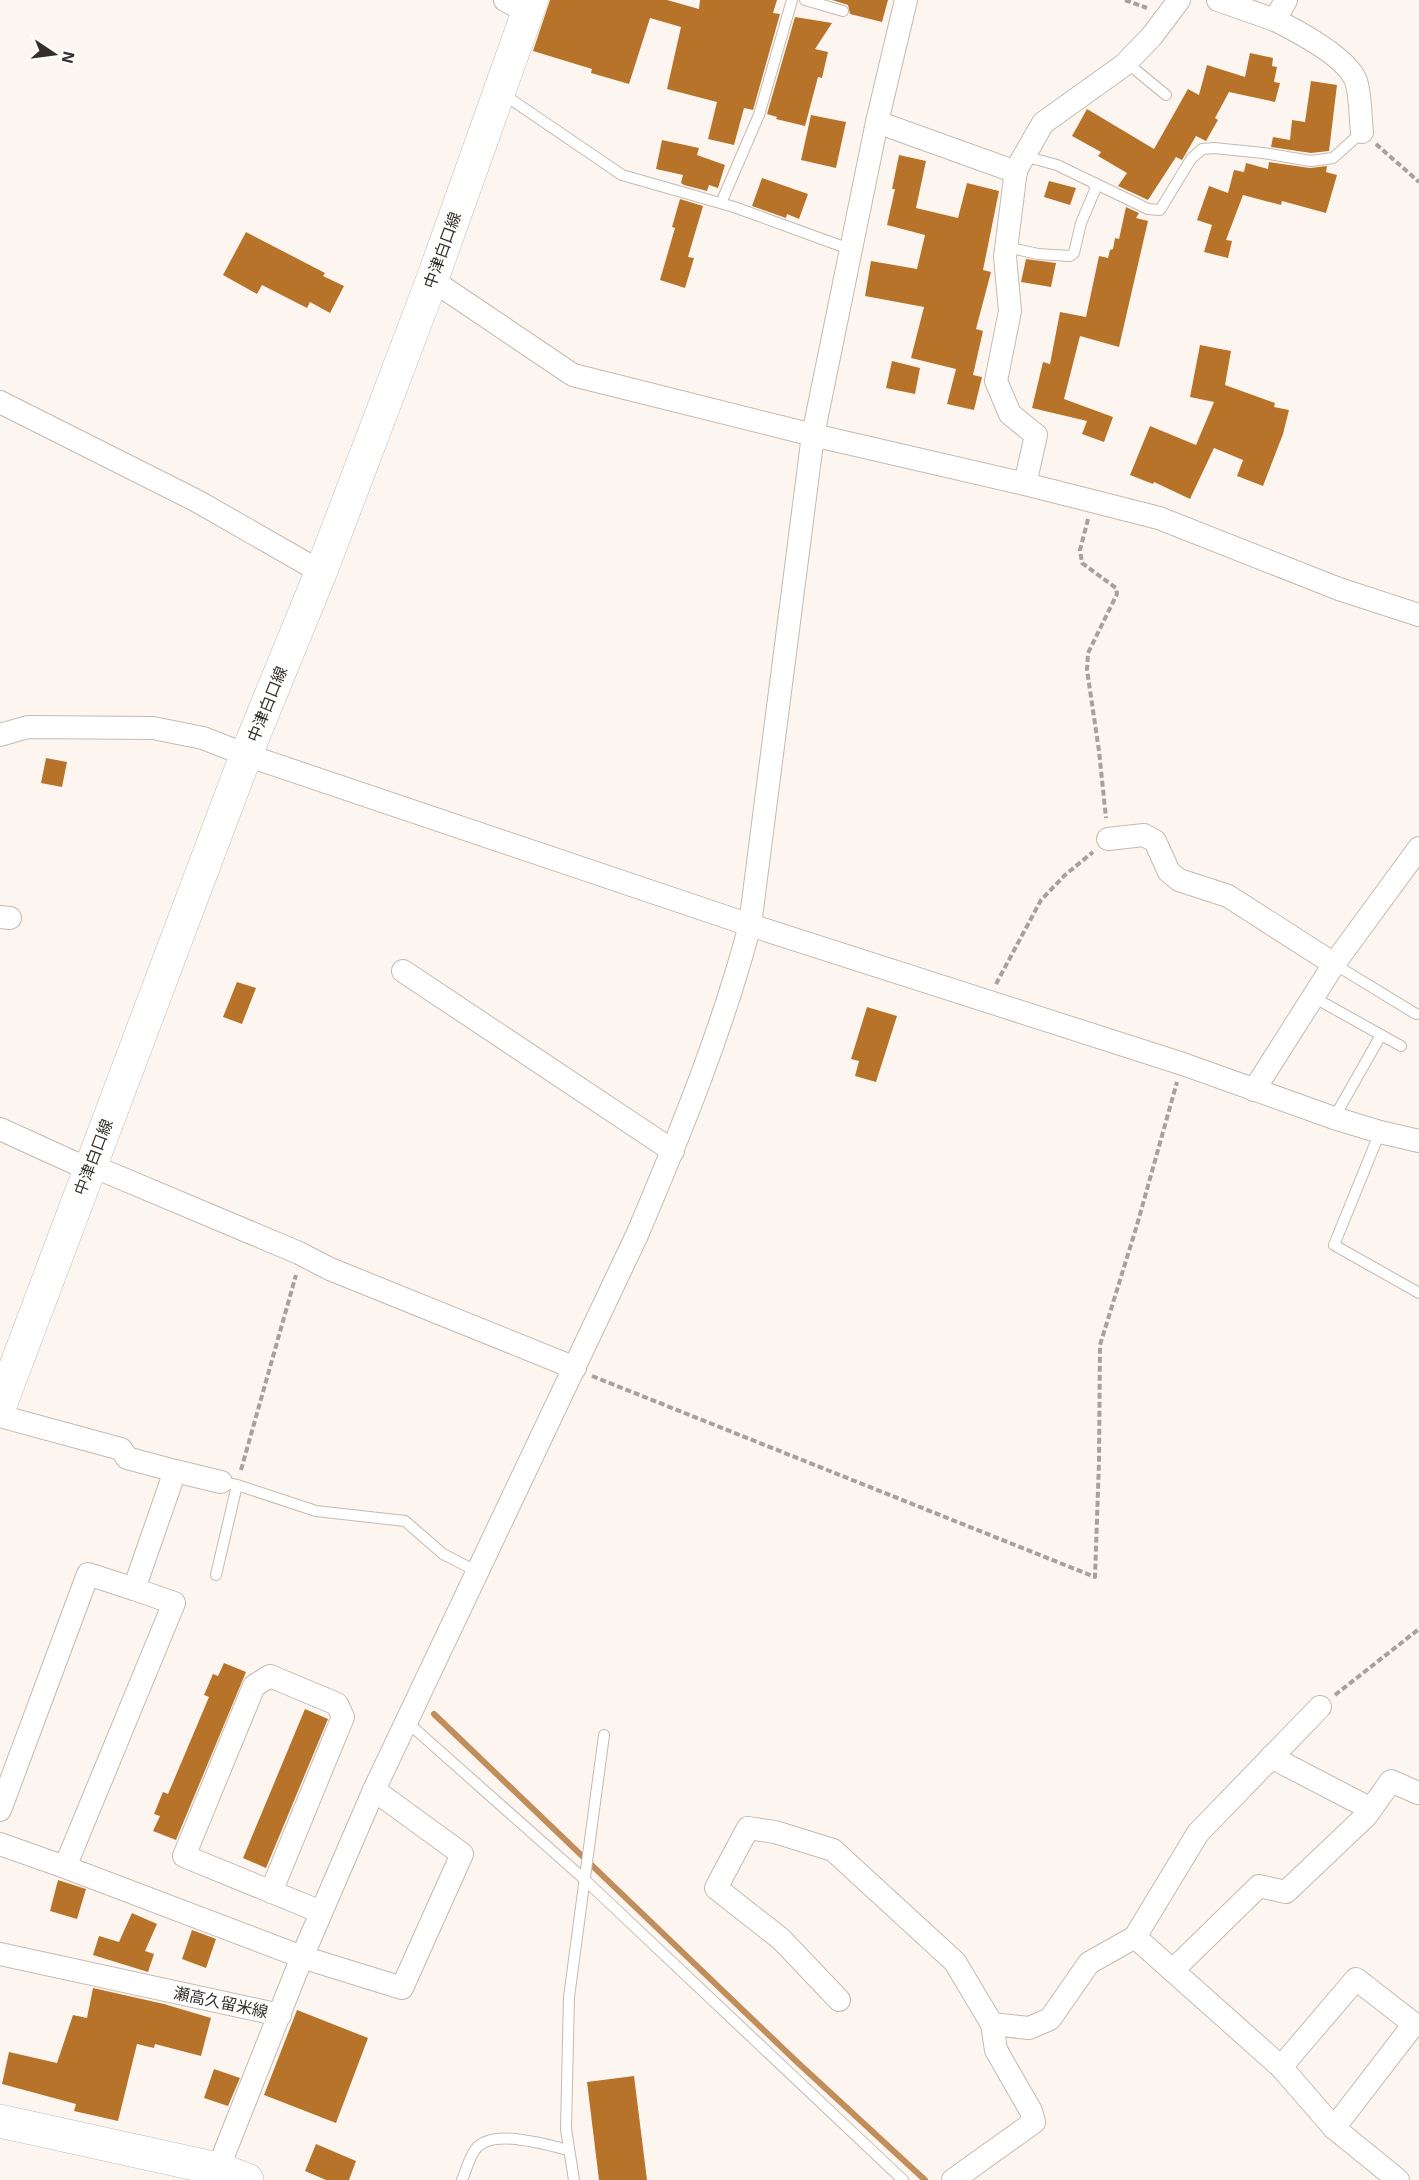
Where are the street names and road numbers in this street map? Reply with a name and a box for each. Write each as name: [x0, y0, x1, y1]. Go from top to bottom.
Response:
street label: 中津白口線: [419, 209, 464, 291]
street label: 中津白口線: [243, 663, 290, 744]
street label: 中津白口線: [69, 1116, 116, 1198]
street label: 瀬高久留米線: [172, 1982, 270, 2021]

